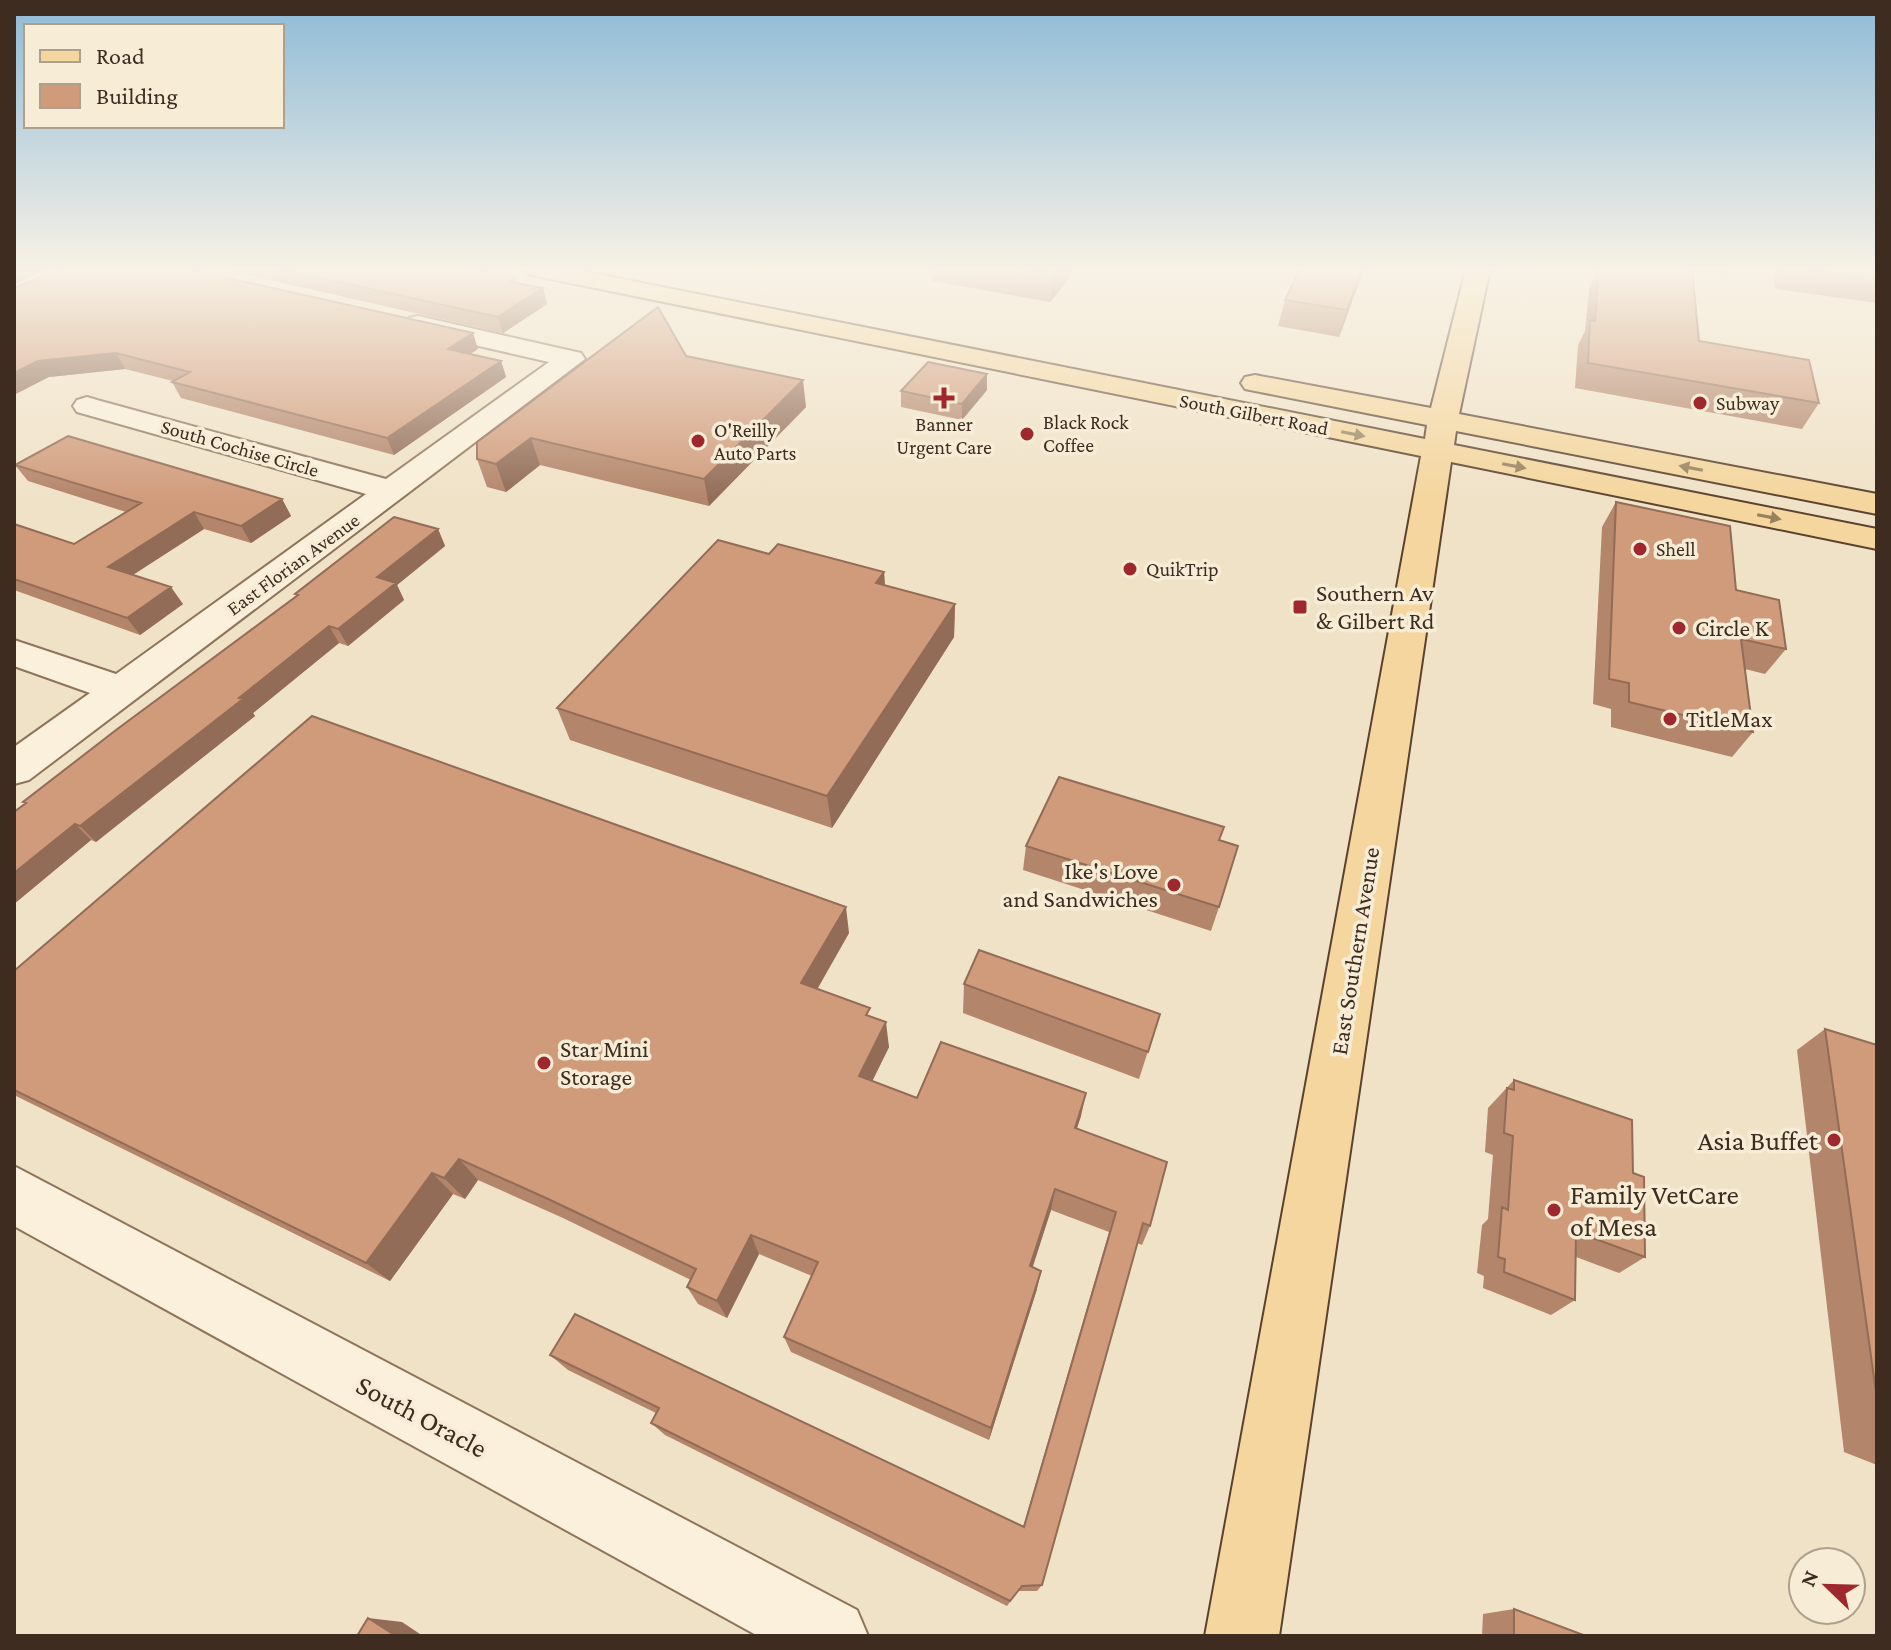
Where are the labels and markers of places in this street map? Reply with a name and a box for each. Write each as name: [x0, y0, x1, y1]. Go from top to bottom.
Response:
marker: Banner Urgent Care: [933, 387, 955, 409]
place label: Subway: [1716, 392, 1780, 415]
marker: Subway: [1691, 394, 1709, 412]
place label: Black Rock Coffee: [1043, 411, 1129, 456]
place label: Banner Urgent Care: [896, 413, 992, 459]
place label: O'Reilly Auto Parts: [714, 419, 796, 464]
marker: Black Rock Coffee: [1018, 425, 1036, 443]
marker: O'Reilly Auto Parts: [689, 432, 707, 450]
place label: Shell: [1656, 538, 1695, 560]
marker: Shell: [1631, 540, 1649, 558]
place label: QuikTrip: [1146, 558, 1219, 581]
marker: QuikTrip: [1121, 560, 1139, 578]
place label: Southern Av & Gilbert Rd: [1316, 579, 1435, 634]
marker: Southern Av & Gilbert Rd: [1291, 598, 1309, 616]
place label: Circle K: [1695, 614, 1769, 641]
marker: Circle K: [1670, 619, 1688, 637]
place label: TitleMax: [1686, 705, 1772, 732]
marker: TitleMax: [1661, 710, 1679, 728]
place label: Ike's Love and Sandwiches: [1002, 857, 1158, 912]
marker: Ike's Love and Sandwiches: [1165, 876, 1183, 894]
place label: Star Mini Storage: [560, 1035, 649, 1090]
marker: Star Mini Storage: [535, 1054, 553, 1072]
place label: Asia Buffet: [1697, 1125, 1819, 1156]
marker: Asia Buffet: [1825, 1131, 1843, 1149]
place label: Family VetCare of Mesa: [1570, 1179, 1739, 1242]
marker: Family VetCare of Mesa: [1545, 1201, 1563, 1219]

